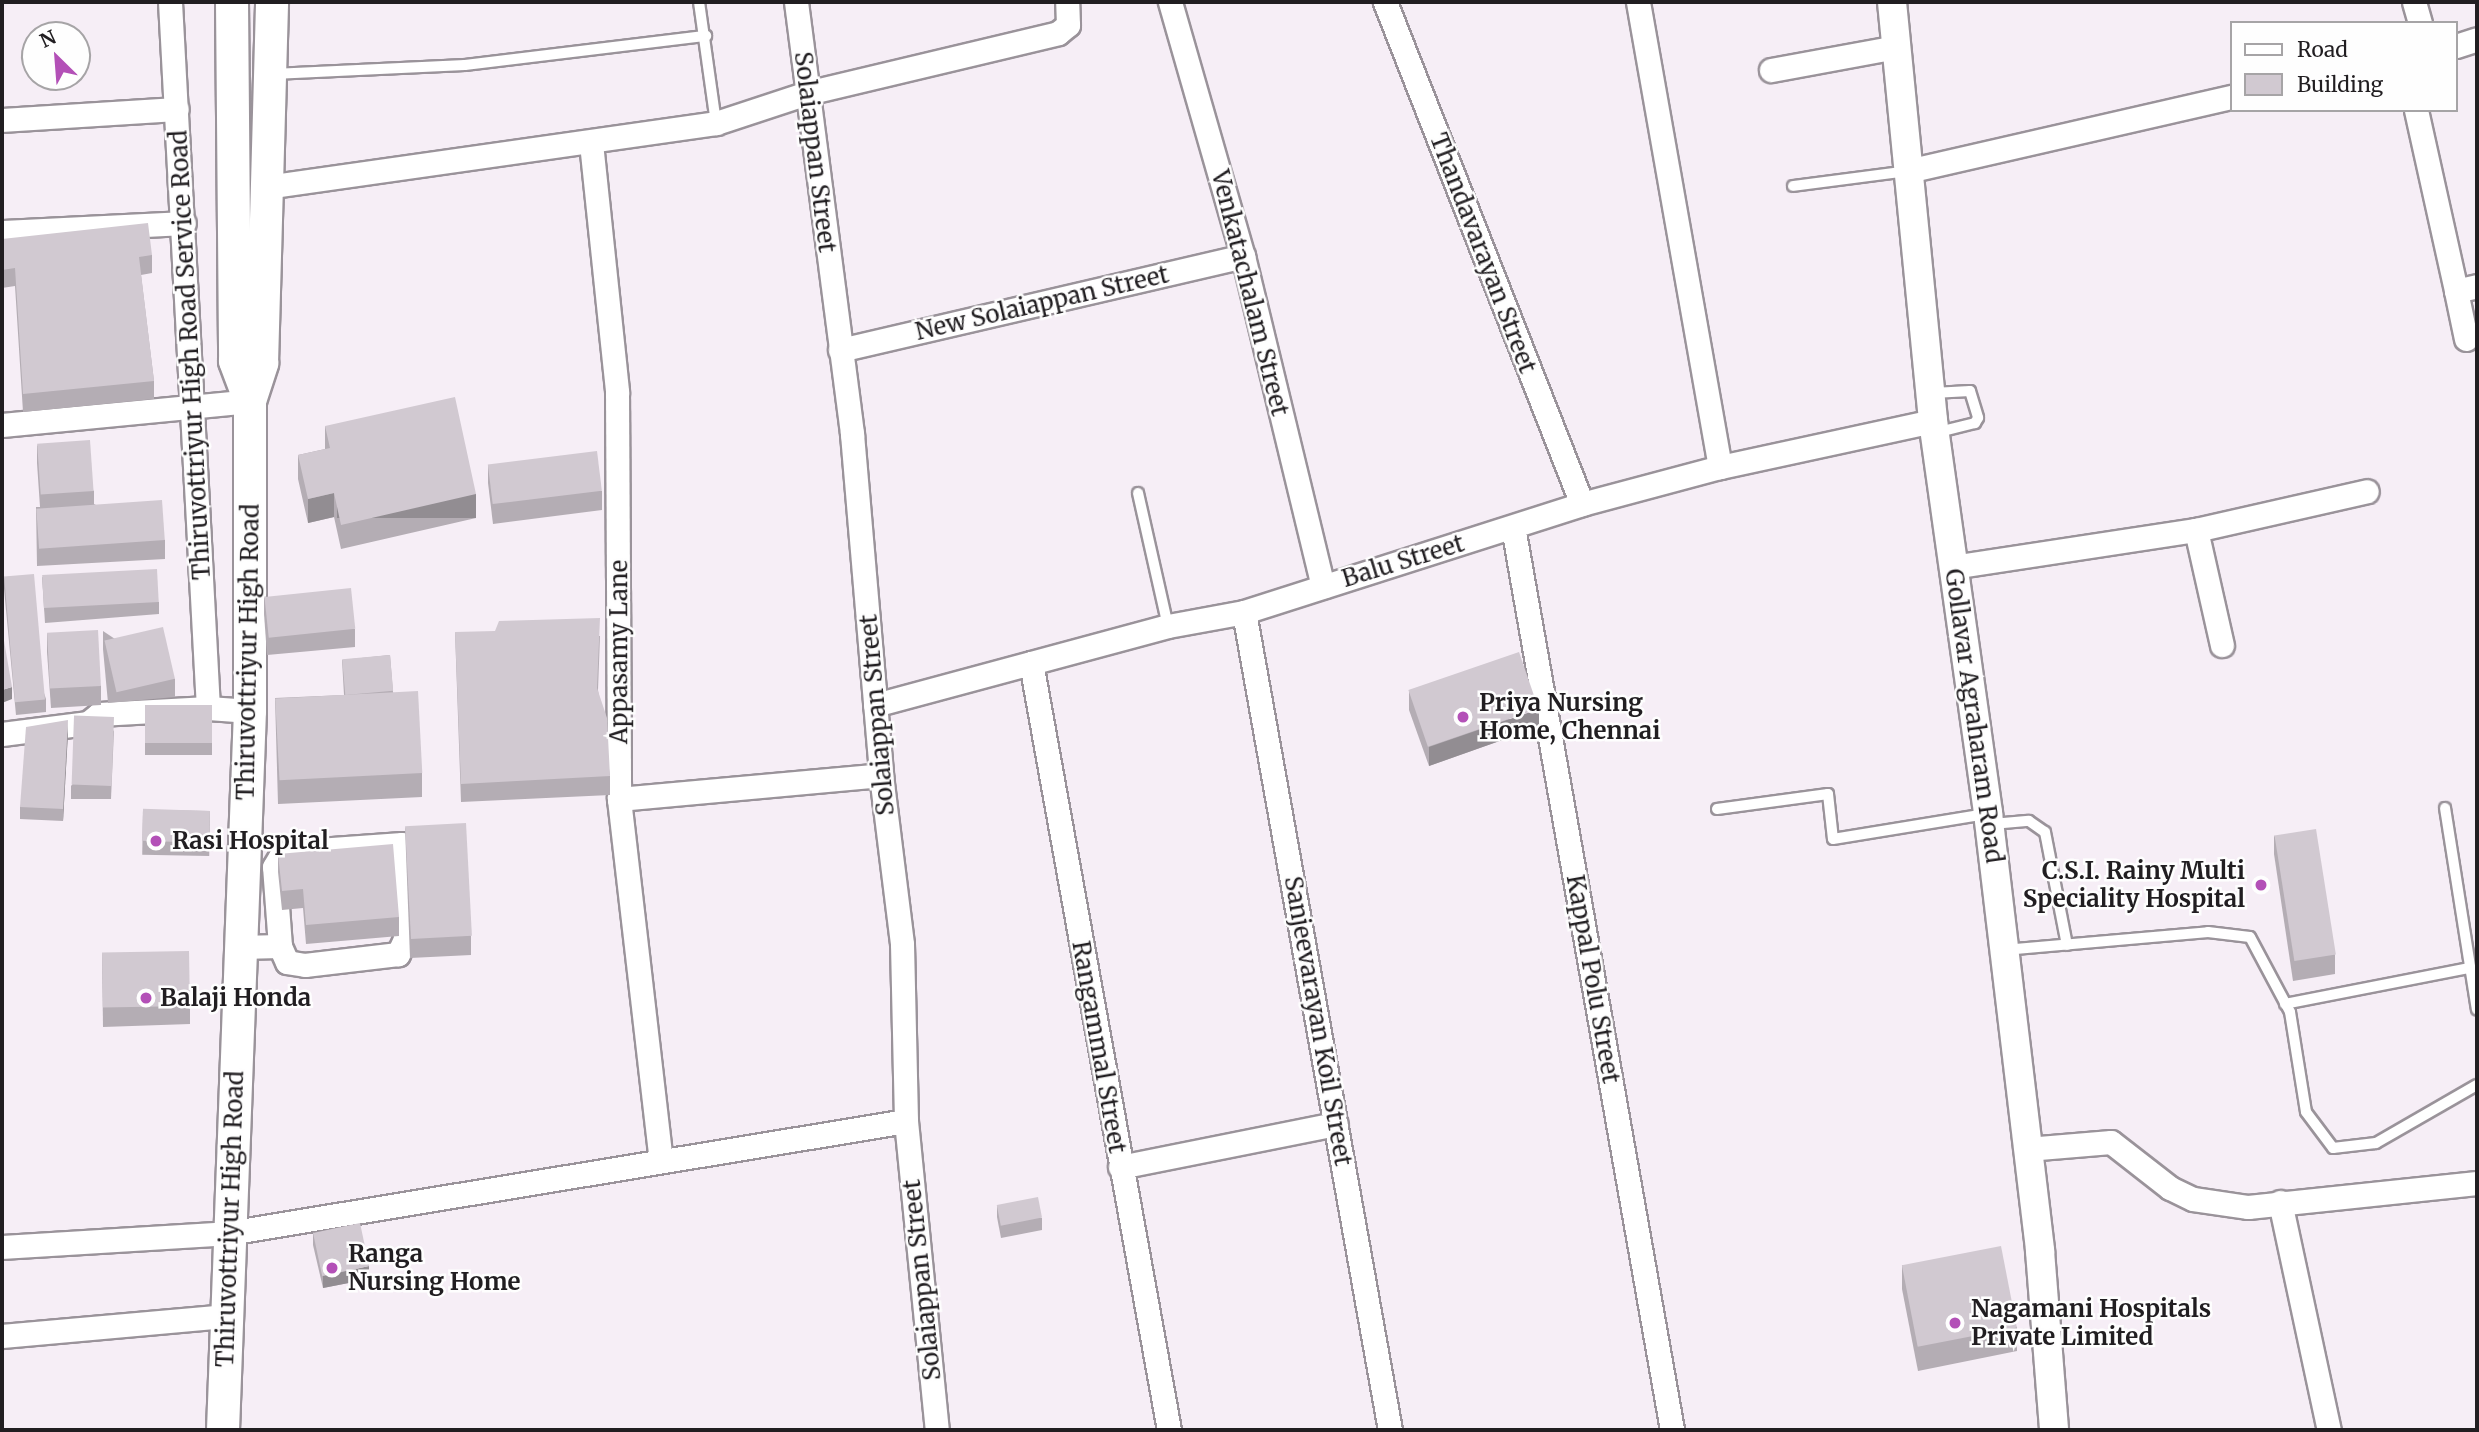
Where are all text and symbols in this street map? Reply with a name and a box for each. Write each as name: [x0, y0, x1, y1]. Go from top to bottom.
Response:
north arrow: [21, 21, 91, 91]
legend: [2230, 21, 2458, 112]
text: N: [36, 25, 60, 53]
text: Road: [2297, 36, 2348, 63]
street label: Solaiappan Street: [788, 50, 842, 254]
text: Building: [2297, 71, 2383, 98]
street label: Thiruvottriyur High Road Service Road: [164, 129, 216, 581]
street label: Thandavarayan Street: [1424, 129, 1542, 377]
street label: Venkatachalam Street: [1205, 167, 1295, 419]
street label: New Solaiappan Street: [913, 260, 1171, 346]
street label: Thiruvottriyur High Road: [231, 503, 265, 801]
street label: Balu Street: [1338, 529, 1468, 593]
street label: Appasamy Lane: [605, 560, 633, 744]
street label: Gollavar Agraharam Road: [1939, 567, 2009, 865]
street label: Solaiappan Street: [854, 613, 900, 817]
place label: Priya Nursing Home, Chennai: [1479, 689, 1660, 745]
marker: Priya Nursing Home, Chennai: [1453, 707, 1473, 727]
place label: Rasi Hospital: [172, 827, 329, 855]
marker: Rasi Hospital: [146, 831, 166, 851]
place label: C.S.I. Rainy Multi Speciality Hospital: [2023, 857, 2245, 913]
street label: Kappal Polu Street: [1560, 872, 1626, 1086]
street label: Sanjeevarayan Koil Street: [1278, 874, 1358, 1168]
marker: C.S.I. Rainy Multi Speciality Hospital: [2251, 875, 2271, 895]
street label: Rangammal Street: [1066, 939, 1132, 1155]
place label: Balaji Honda: [160, 984, 311, 1012]
marker: Balaji Honda: [138, 990, 154, 1006]
street label: Thiruvottriyur High Road: [210, 1070, 250, 1368]
street label: Solaiappan Street: [897, 1178, 947, 1382]
place label: Ranga Nursing Home: [348, 1240, 521, 1296]
marker: Ranga Nursing Home: [322, 1258, 342, 1278]
place label: Nagamani Hospitals Private Limited: [1971, 1295, 2211, 1351]
marker: Nagamani Hospitals Private Limited: [1945, 1313, 1965, 1333]

